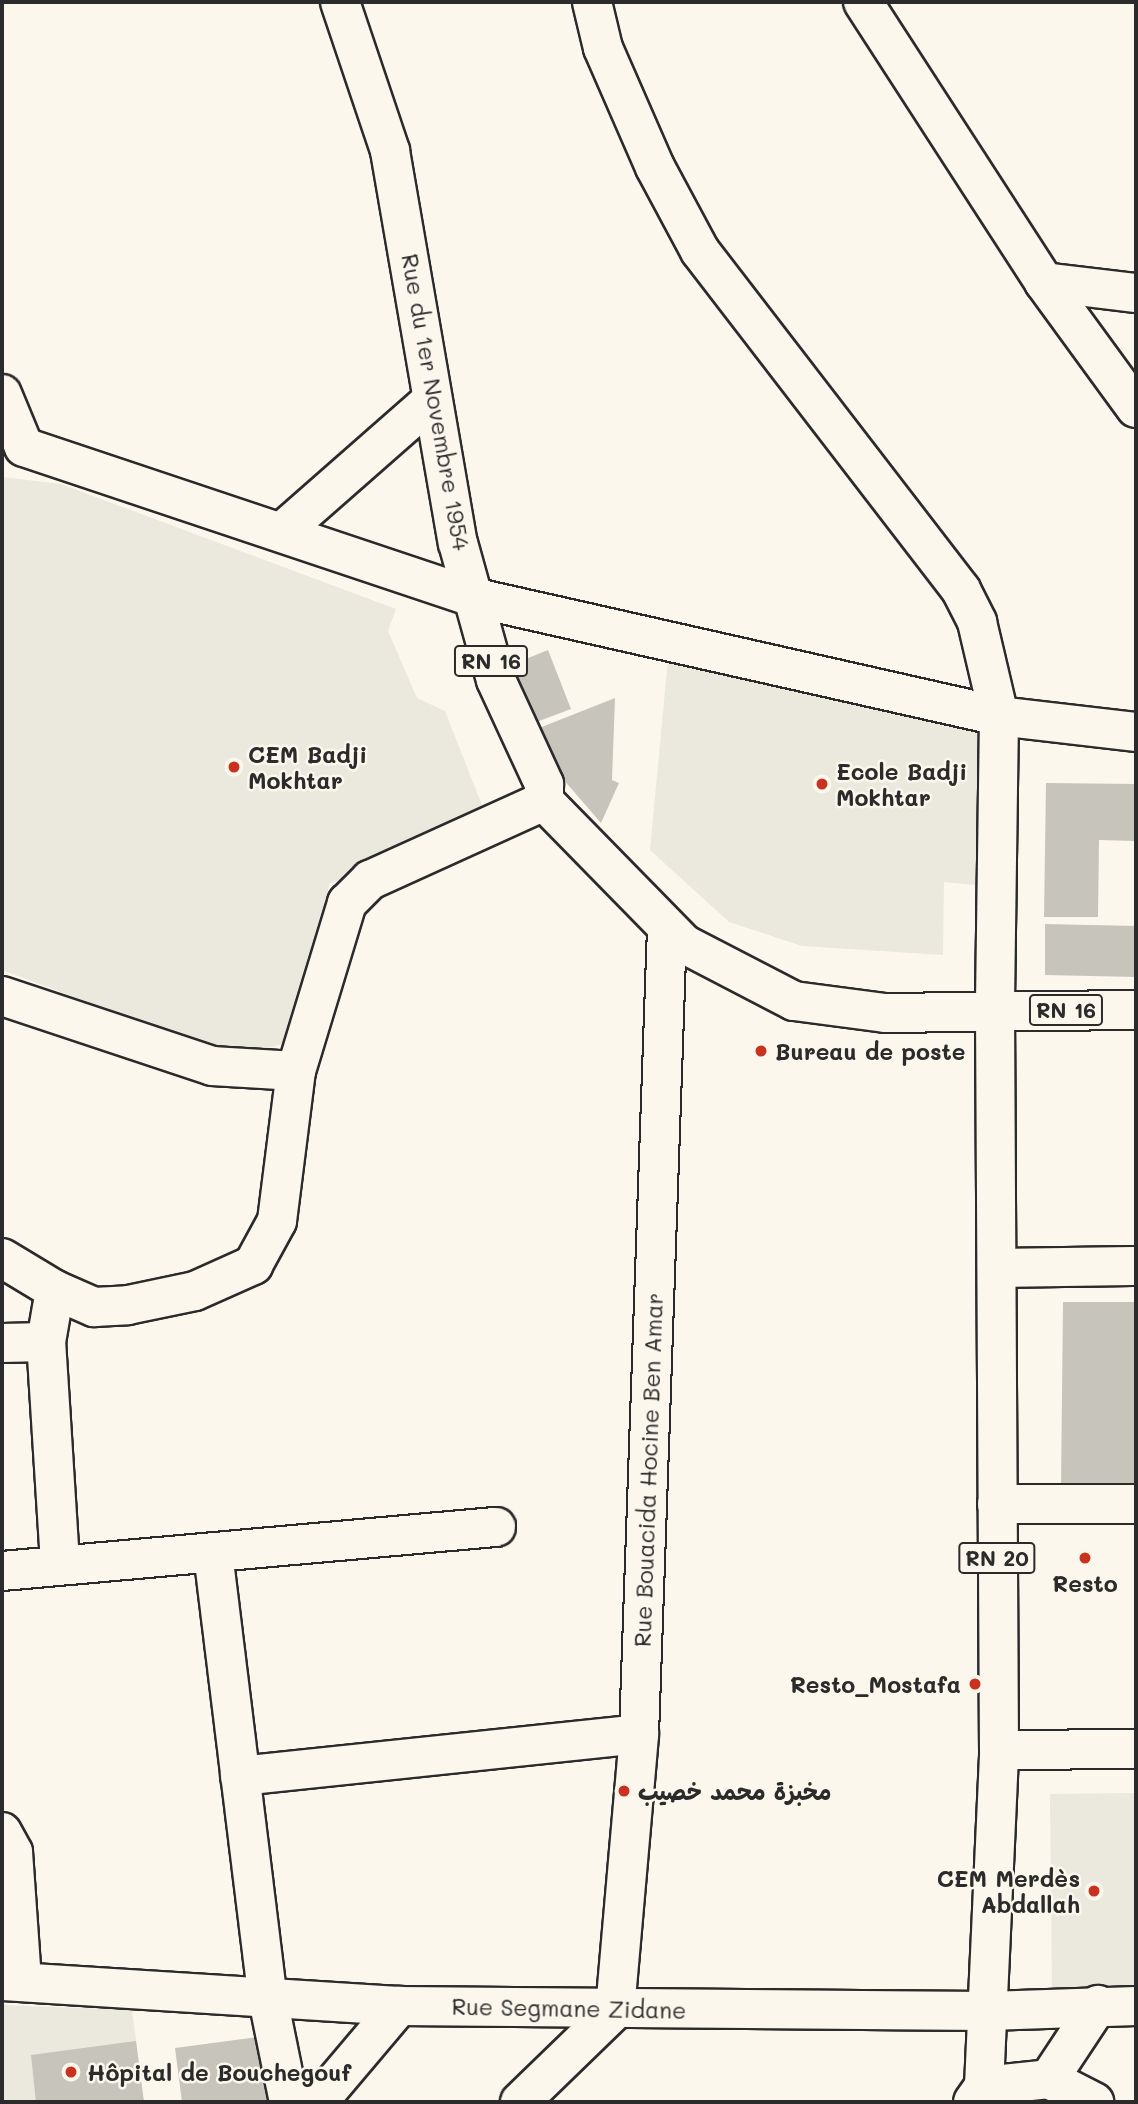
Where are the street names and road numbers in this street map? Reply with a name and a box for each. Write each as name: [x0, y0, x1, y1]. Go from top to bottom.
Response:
street label: Rue du 1er Novembre 1954: [396, 251, 476, 553]
road number: RN 16: [452, 644, 530, 678]
road number: RN 16: [1028, 992, 1104, 1028]
street label: Rue Bouacida Hocine Ben Amar: [628, 1292, 668, 1648]
road number: RN 20: [957, 1540, 1037, 1576]
street label: Rue Segmane Zidane: [451, 1992, 687, 2024]

